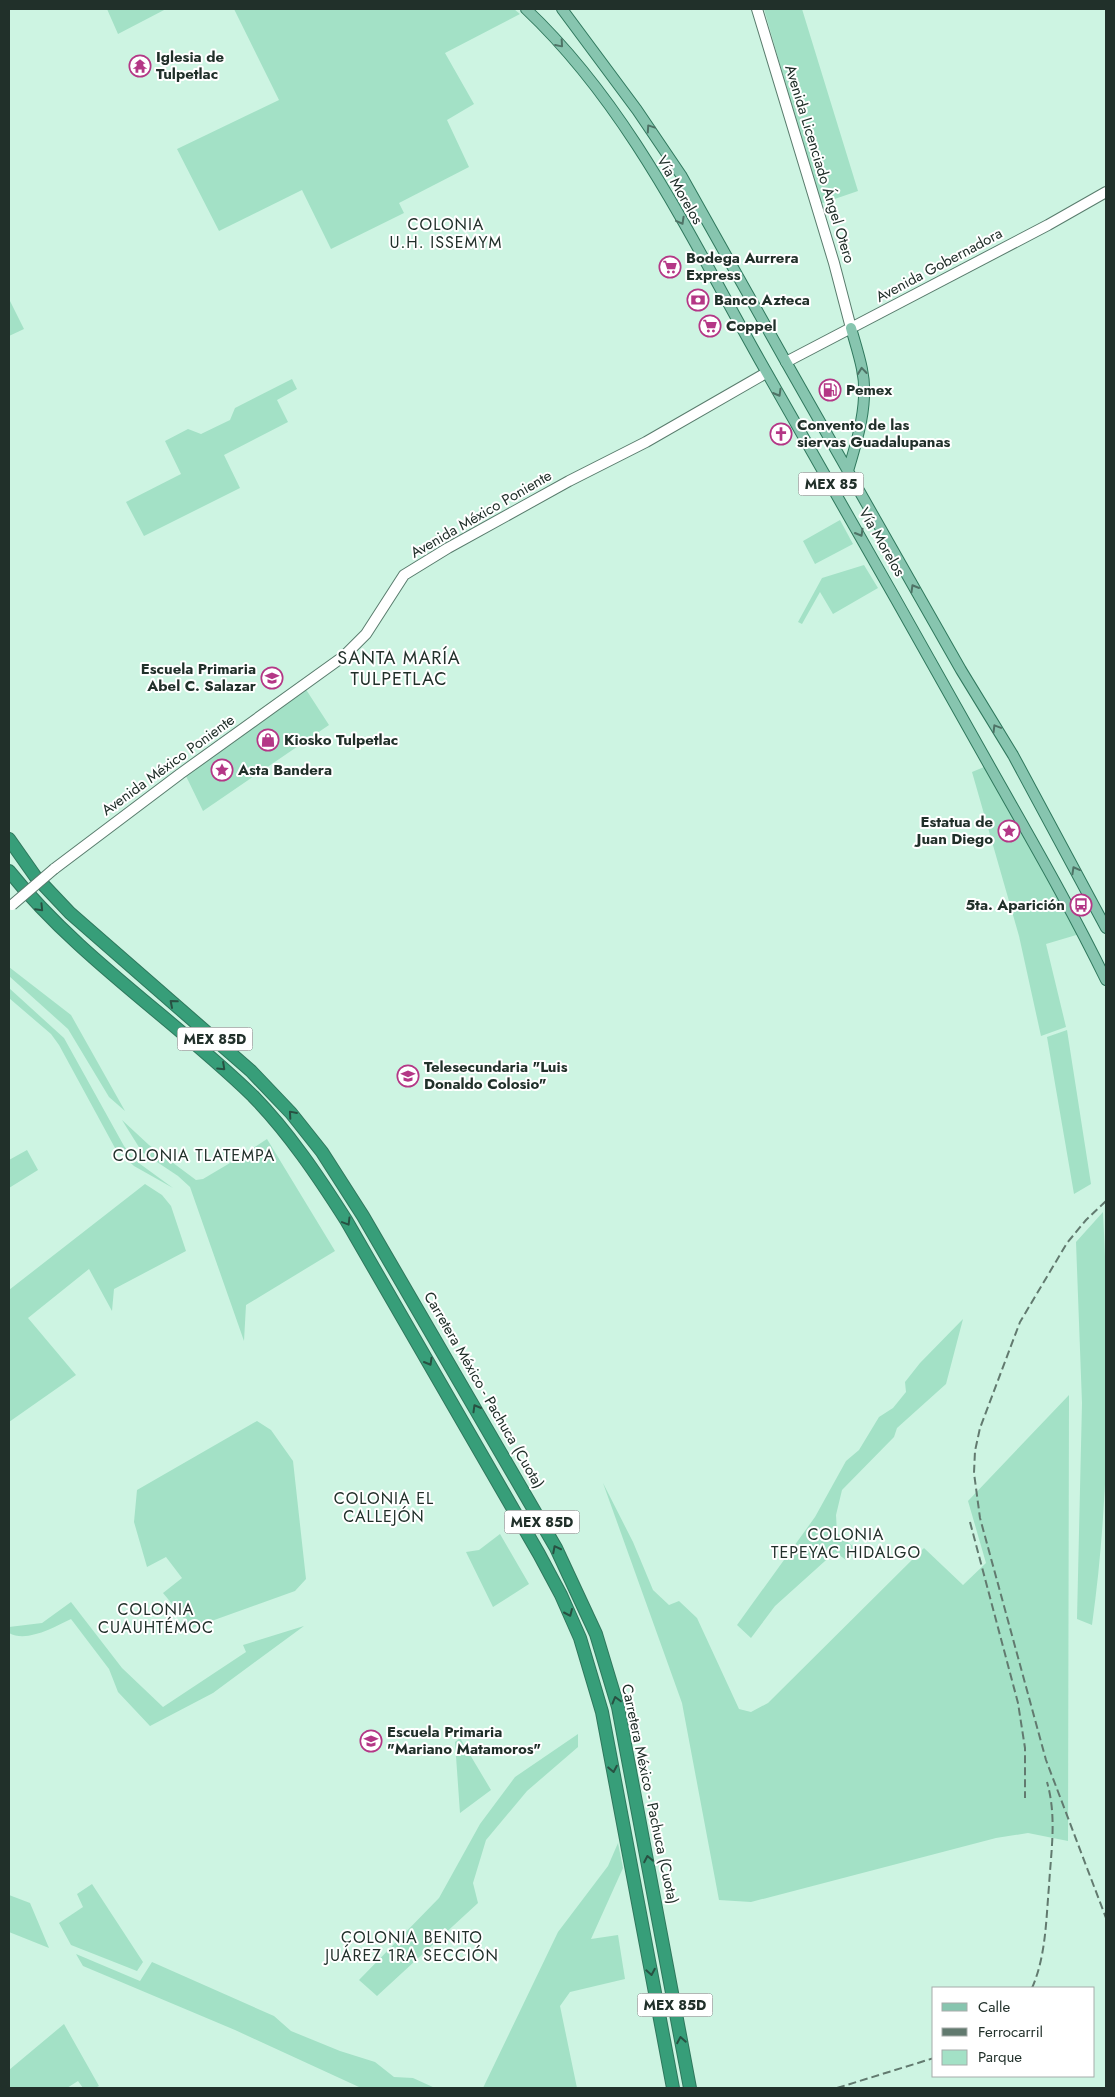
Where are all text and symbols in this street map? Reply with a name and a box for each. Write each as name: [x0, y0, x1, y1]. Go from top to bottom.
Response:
one-way arrow: [554, 38, 563, 47]
place label: Iglesia de Tulpetlac: [156, 46, 224, 85]
temple icon: Iglesia de Tulpetlac: [128, 54, 152, 78]
street label: Avenida Licenciado Ángel Otero: [779, 62, 861, 266]
one-way arrow: [647, 125, 656, 134]
street label: Vía Morelos: [651, 152, 709, 228]
district label: COLONIA U.H. ISSEMYM: [389, 213, 503, 254]
one-way arrow: [675, 215, 685, 224]
street label: Avenida Gobernadora: [872, 222, 1006, 308]
place label: Bodega Aurrera Express: [686, 247, 799, 286]
supermarket icon: Bodega Aurrera Express: [658, 255, 682, 279]
bank icon: Banco Azteca: [686, 288, 710, 312]
place label: Banco Azteca: [714, 289, 810, 311]
supermarket icon: Coppel: [698, 314, 722, 338]
place label: Coppel: [726, 315, 777, 337]
one-way arrow: [857, 367, 868, 375]
fuel station icon: Pemex: [818, 378, 842, 402]
place label: Pemex: [846, 379, 892, 401]
one-way arrow: [772, 387, 782, 396]
place label: Convento de las siervas Guadalupanas: [797, 414, 951, 453]
church icon: Convento de las siervas Guadalupanas: [769, 422, 793, 446]
street label: Avenida México Poniente: [406, 464, 556, 563]
road number: MEX 85: [798, 472, 864, 496]
street label: Vía Morelos: [853, 504, 911, 580]
one-way arrow: [853, 528, 863, 537]
one-way arrow: [910, 584, 920, 593]
district label: SANTA MARÍA TULPETLAC: [337, 645, 461, 692]
place label: Escuela Primaria Abel C. Salazar: [141, 658, 257, 697]
school or university icon: Escuela Primaria Abel C. Salazar: [260, 666, 284, 690]
street label: Avenida México Poniente: [97, 709, 239, 821]
one-way arrow: [993, 724, 1003, 733]
shop icon: Kiosko Tulpetlac: [256, 728, 280, 752]
place label: Kiosko Tulpetlac: [284, 729, 398, 751]
place icon: Asta Bandera: [210, 758, 234, 782]
place label: Asta Bandera: [237, 759, 332, 781]
place label: Estatua de Juan Diego: [913, 811, 993, 850]
place icon: Estatua de Juan Diego: [997, 819, 1021, 843]
one-way arrow: [1071, 866, 1081, 875]
bus stop icon: 5ta. Aparición: [1069, 893, 1093, 917]
place label: 5ta. Aparición: [965, 894, 1065, 916]
one-way arrow: [35, 902, 44, 911]
one-way arrow: [170, 1000, 179, 1009]
road number: MEX 85D: [178, 1028, 252, 1050]
place label: Telesecundaria "Luis Donaldo Colosio": [424, 1056, 568, 1095]
one-way arrow: [216, 1061, 225, 1070]
school or university icon: Telesecundaria "Luis Donaldo Colosio": [396, 1064, 420, 1088]
one-way arrow: [289, 1111, 298, 1120]
district label: COLONIA TLATEMPA: [113, 1144, 275, 1167]
one-way arrow: [340, 1216, 350, 1225]
street label: Carretera México - Pachuca (Cuota): [418, 1287, 550, 1493]
one-way arrow: [422, 1356, 432, 1365]
one-way arrow: [472, 1405, 482, 1414]
district label: COLONIA EL CALLEJÓN: [334, 1487, 434, 1528]
road number: MEX 85D: [504, 1510, 580, 1534]
district label: COLONIA TEPEYAC HIDALGO: [771, 1523, 921, 1564]
one-way arrow: [552, 1545, 562, 1554]
district label: COLONIA CUAUHTÉMOC: [98, 1598, 214, 1639]
one-way arrow: [562, 1608, 573, 1617]
street label: Carretera México - Pachuca (Cuota): [616, 1682, 684, 1906]
one-way arrow: [611, 1696, 621, 1704]
place label: Escuela Primaria "Mariano Matamoros": [387, 1721, 541, 1760]
school or university icon: Escuela Primaria "Mariano Matamoros": [359, 1729, 383, 1753]
one-way arrow: [608, 1764, 618, 1773]
one-way arrow: [643, 1855, 653, 1863]
district label: COLONIA BENITO JUÁREZ 1RA SECCIÓN: [323, 1926, 499, 1967]
one-way arrow: [646, 1967, 656, 1976]
legend: [932, 1987, 1095, 2077]
road number: MEX 85D: [638, 1994, 712, 2016]
text: Calle: [978, 1996, 1010, 2018]
text: Ferrocarril: [978, 2021, 1043, 2043]
one-way arrow: [677, 2036, 687, 2045]
text: Parque: [978, 2046, 1022, 2068]

